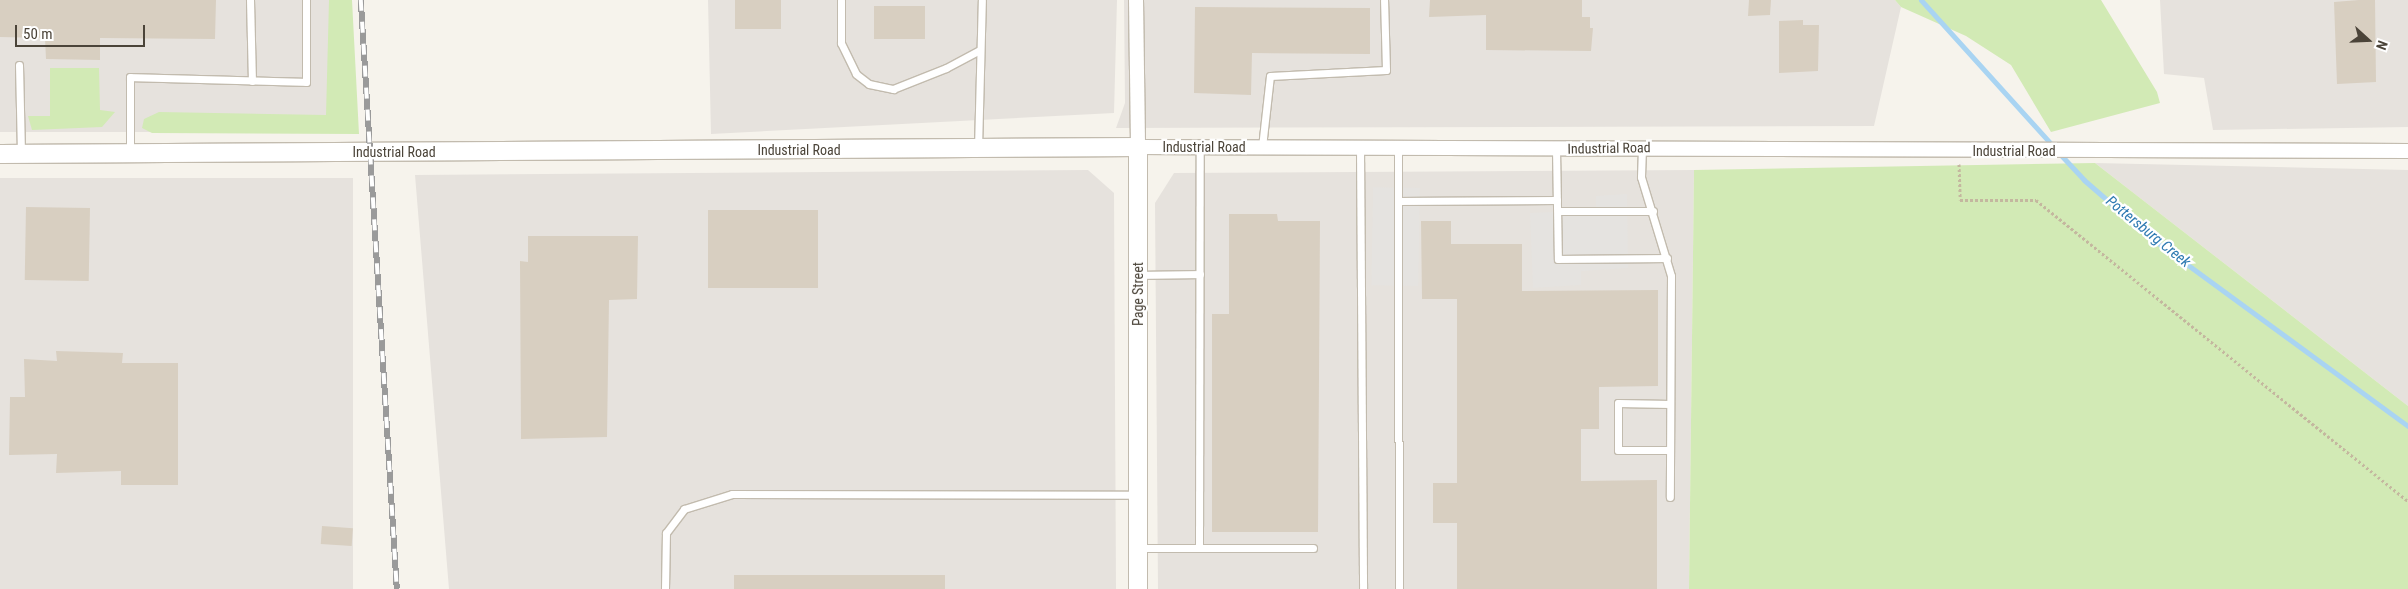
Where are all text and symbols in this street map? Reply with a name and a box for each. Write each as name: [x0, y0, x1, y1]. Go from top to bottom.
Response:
scale bar: [18, 15, 148, 47]
north arrow: [2343, 15, 2393, 65]
text: 50 m: [23, 25, 53, 43]
text: N: [2373, 38, 2391, 52]
street label: Industrial Road: [1162, 139, 1246, 155]
street label: Industrial Road: [1567, 139, 1651, 157]
street label: Industrial Road: [757, 142, 841, 158]
street label: Industrial Road: [1972, 143, 2056, 159]
street label: Industrial Road: [352, 144, 436, 160]
water label: Pottersburg Creek: [2102, 192, 2194, 272]
street label: Page Street: [1130, 262, 1146, 326]

